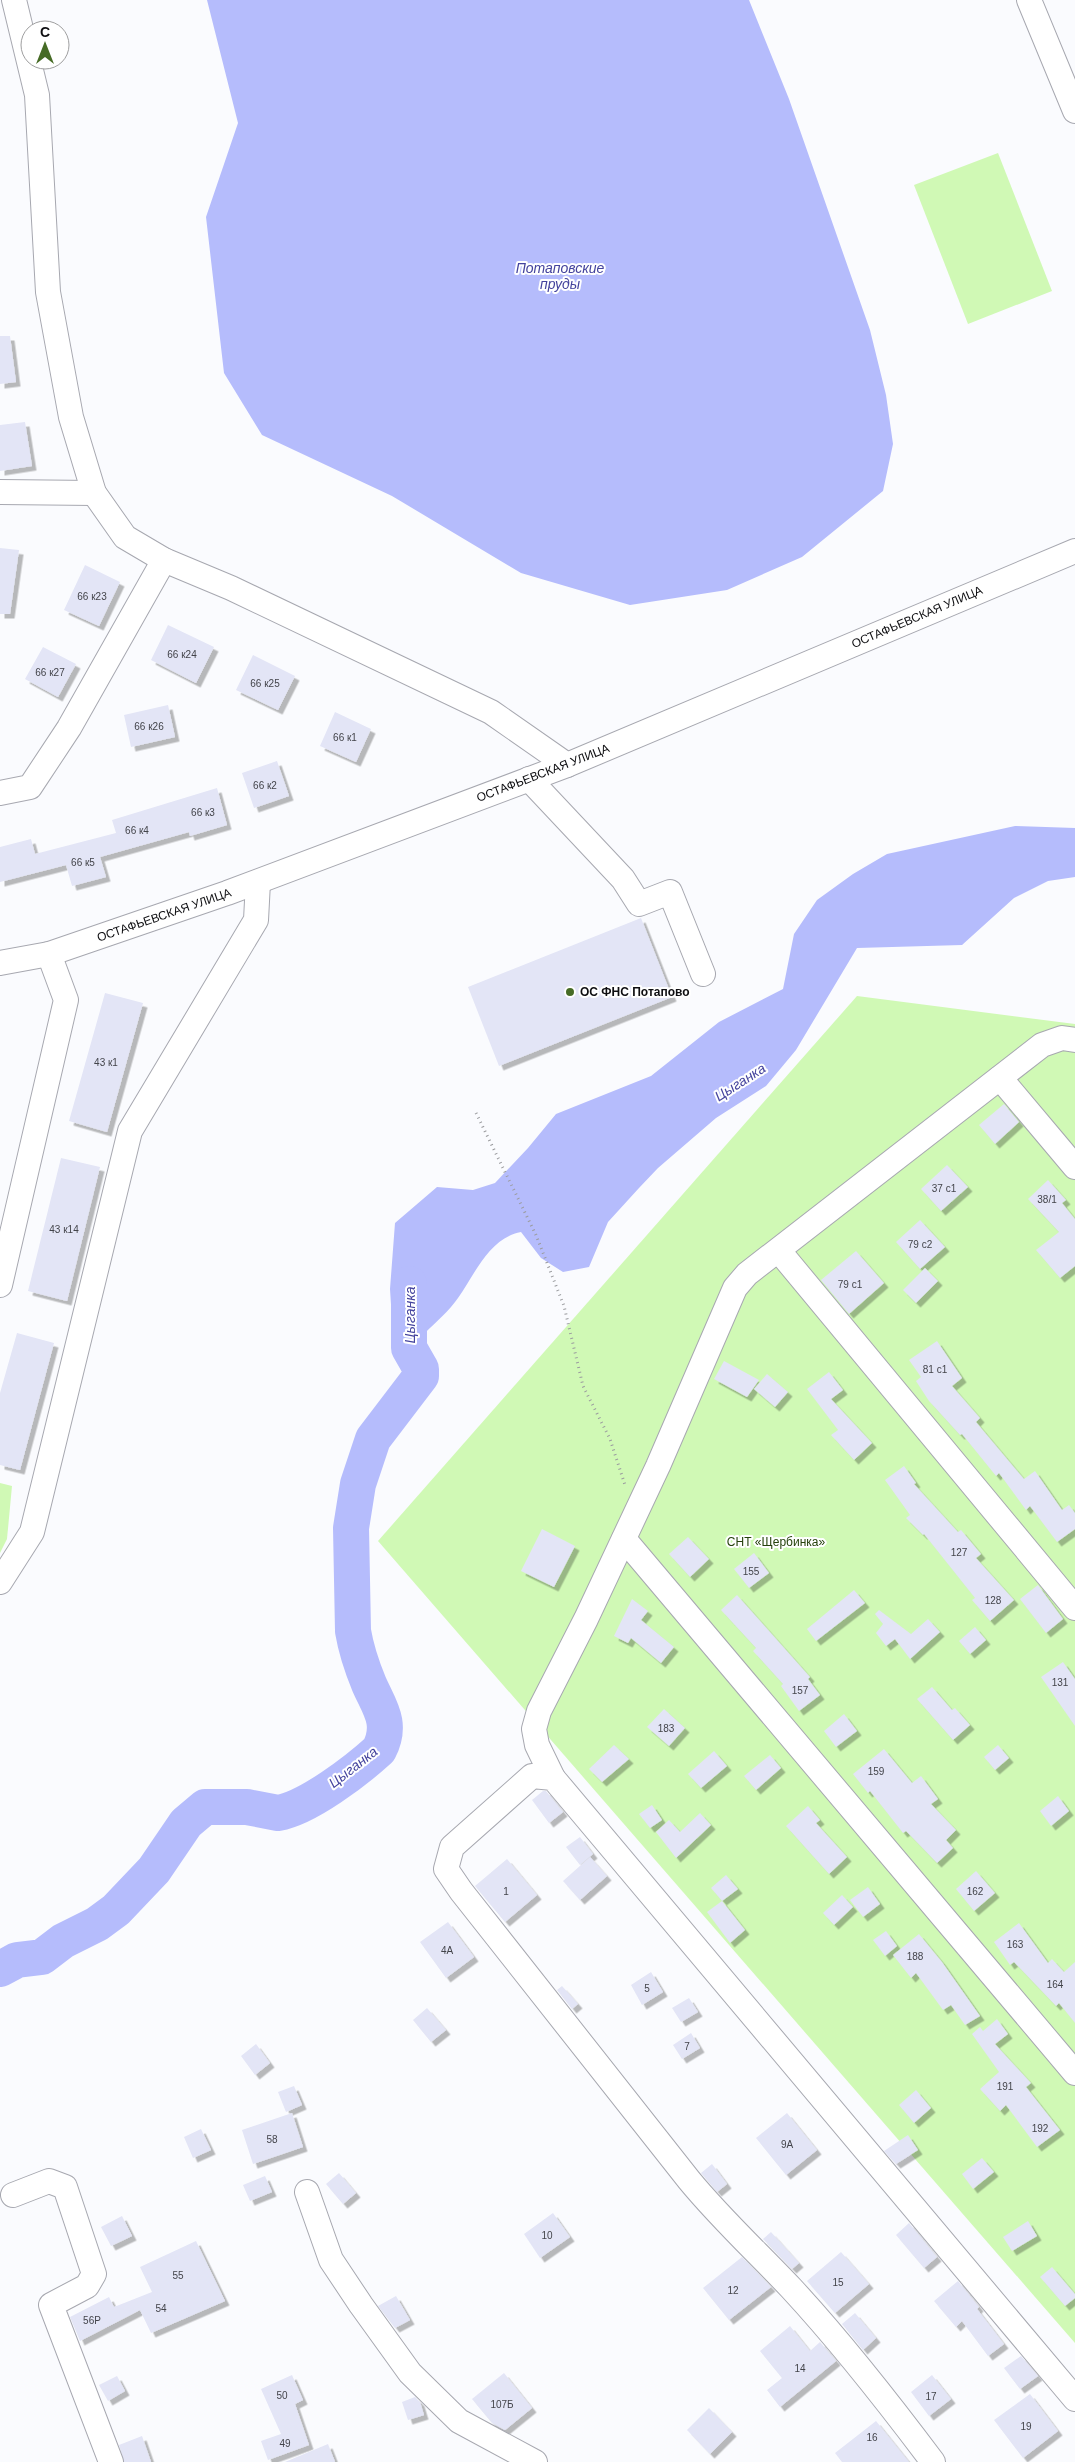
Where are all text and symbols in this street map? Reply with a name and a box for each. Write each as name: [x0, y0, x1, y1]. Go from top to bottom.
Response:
north arrow: [20, 20, 70, 70]
text: С: [40, 24, 50, 40]
water label: Потаповские пруды: [516, 260, 605, 292]
street label: ОСТАФЬЕВСКАЯ УЛИЦА: [849, 583, 985, 651]
house number: 66 к23: [77, 591, 107, 602]
house number: 66 к24: [167, 649, 197, 660]
house number: 66 к27: [35, 667, 65, 678]
house number: 66 к25: [250, 678, 280, 689]
house number: 66 к26: [134, 721, 164, 732]
house number: 66 к1: [333, 732, 357, 743]
street label: ОСТАФЬЕВСКАЯ УЛИЦА: [475, 741, 611, 805]
house number: 66 к2: [253, 780, 277, 791]
house number: 66 к3: [191, 807, 215, 818]
house number: 66 к4: [125, 825, 149, 836]
house number: 66 к5: [71, 857, 95, 868]
street label: ОСТАФЬЕВСКАЯ УЛИЦА: [95, 885, 233, 945]
place label: ОС ФНС Потапово: [580, 985, 690, 999]
marker: ОС ФНС Потапово: [564, 986, 576, 998]
house number: 43 к1: [94, 1057, 118, 1068]
water label: Цыганка: [712, 1060, 768, 1104]
house number: 37 с1: [932, 1183, 957, 1194]
house number: 38/1: [1037, 1194, 1057, 1205]
house number: 43 к14: [49, 1224, 79, 1235]
house number: 79 с2: [908, 1239, 933, 1250]
house number: 79 с1: [838, 1279, 863, 1290]
water label: Цыганка: [402, 1286, 418, 1344]
house number: 81 с1: [923, 1364, 948, 1375]
park label: СНТ «Щербинка»: [727, 1535, 825, 1549]
house number: 127: [951, 1547, 968, 1558]
house number: 155: [743, 1566, 760, 1577]
house number: 128: [985, 1595, 1002, 1606]
house number: 131: [1052, 1677, 1069, 1688]
house number: 157: [792, 1685, 809, 1696]
house number: 183: [658, 1723, 675, 1734]
water label: Цыганка: [326, 1743, 381, 1791]
house number: 159: [868, 1766, 885, 1777]
house number: 1: [503, 1886, 509, 1897]
house number: 162: [967, 1886, 984, 1897]
house number: 163: [1007, 1939, 1024, 1950]
house number: 4А: [441, 1945, 453, 1956]
house number: 188: [907, 1951, 924, 1962]
house number: 164: [1047, 1979, 1064, 1990]
house number: 5: [644, 1983, 650, 1994]
house number: 7: [684, 2041, 690, 2052]
house number: 191: [997, 2081, 1014, 2092]
house number: 192: [1032, 2123, 1049, 2134]
house number: 58: [266, 2134, 278, 2145]
house number: 9А: [781, 2139, 793, 2150]
house number: 10: [541, 2230, 553, 2241]
house number: 55: [172, 2270, 184, 2281]
house number: 15: [832, 2277, 844, 2288]
house number: 12: [727, 2285, 739, 2296]
house number: 54: [155, 2303, 167, 2314]
house number: 56Р: [83, 2315, 101, 2326]
house number: 14: [794, 2363, 806, 2374]
house number: 50: [276, 2390, 288, 2401]
house number: 17: [925, 2391, 937, 2402]
house number: 107Б: [490, 2399, 514, 2410]
house number: 19: [1020, 2421, 1032, 2432]
house number: 16: [866, 2432, 878, 2443]
house number: 49: [279, 2438, 291, 2449]

